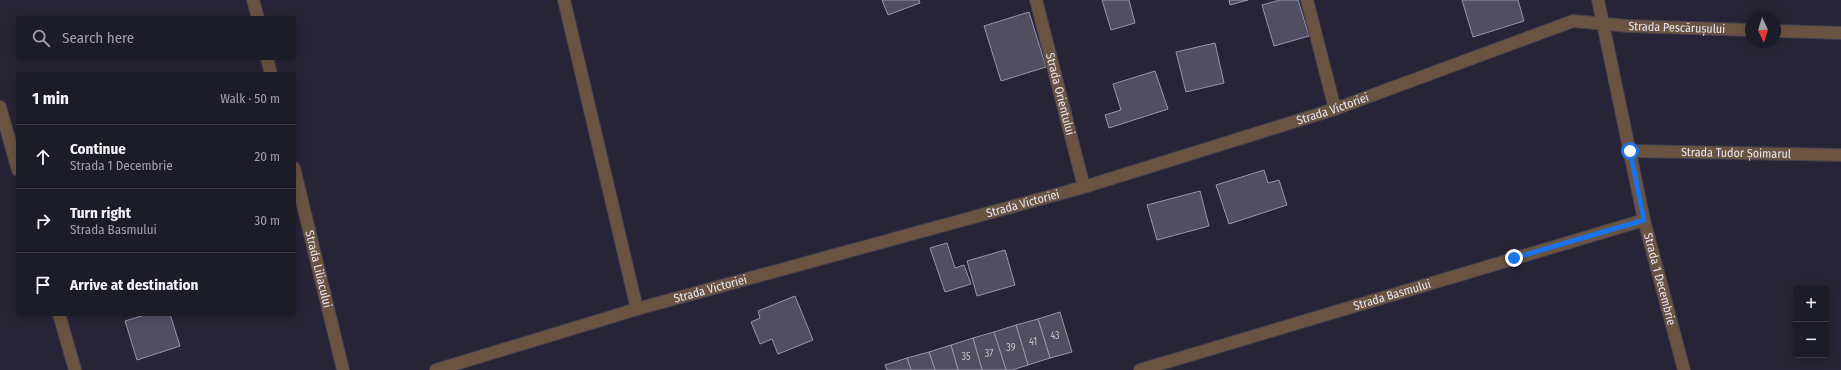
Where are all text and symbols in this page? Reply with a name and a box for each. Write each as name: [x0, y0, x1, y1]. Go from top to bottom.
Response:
north arrow: [1745, 12, 1781, 48]
search box: [16, 16, 296, 60]
street label: Strada Pescărușului: [1628, 19, 1725, 37]
icon: search: [30, 27, 52, 49]
text: Search here: [62, 29, 134, 47]
street label: Strada Orientului: [1043, 51, 1077, 137]
text: 1 min: [32, 88, 69, 109]
street label: Strada Victoriei: [1295, 90, 1371, 128]
text: Walk · 50 m: [220, 91, 280, 106]
text: Continue: [70, 140, 126, 158]
route start: [1621, 142, 1639, 160]
street label: Strada Tudor Șoimarul: [1681, 145, 1791, 161]
icon: ahead: [32, 146, 54, 168]
text: 20 m: [254, 149, 280, 164]
text: Strada 1 Decembrie: [70, 158, 173, 173]
street label: Strada Victoriei: [985, 187, 1061, 220]
text: Turn right: [70, 204, 131, 222]
icon: right: [32, 210, 54, 232]
text: 30 m: [254, 213, 280, 228]
text: Strada Basmului: [70, 222, 157, 237]
street label: Strada Liliacului: [302, 229, 335, 309]
street label: Strada 1 Decembrie: [1641, 232, 1679, 327]
route end: [1505, 249, 1523, 267]
street label: Strada Victoriei: [672, 272, 748, 306]
icon: arrive: [32, 274, 54, 296]
text: Arrive at destination: [70, 276, 198, 294]
street label: Strada Basmului: [1352, 277, 1433, 313]
map controls: [1793, 286, 1829, 358]
button: +: [1793, 286, 1829, 322]
button: −: [1793, 322, 1829, 358]
house number: 43: [1050, 330, 1060, 342]
house number: 41: [1029, 336, 1037, 348]
house number: 39: [1006, 342, 1016, 354]
house number: 37: [985, 348, 993, 360]
house number: 35: [961, 351, 971, 363]

